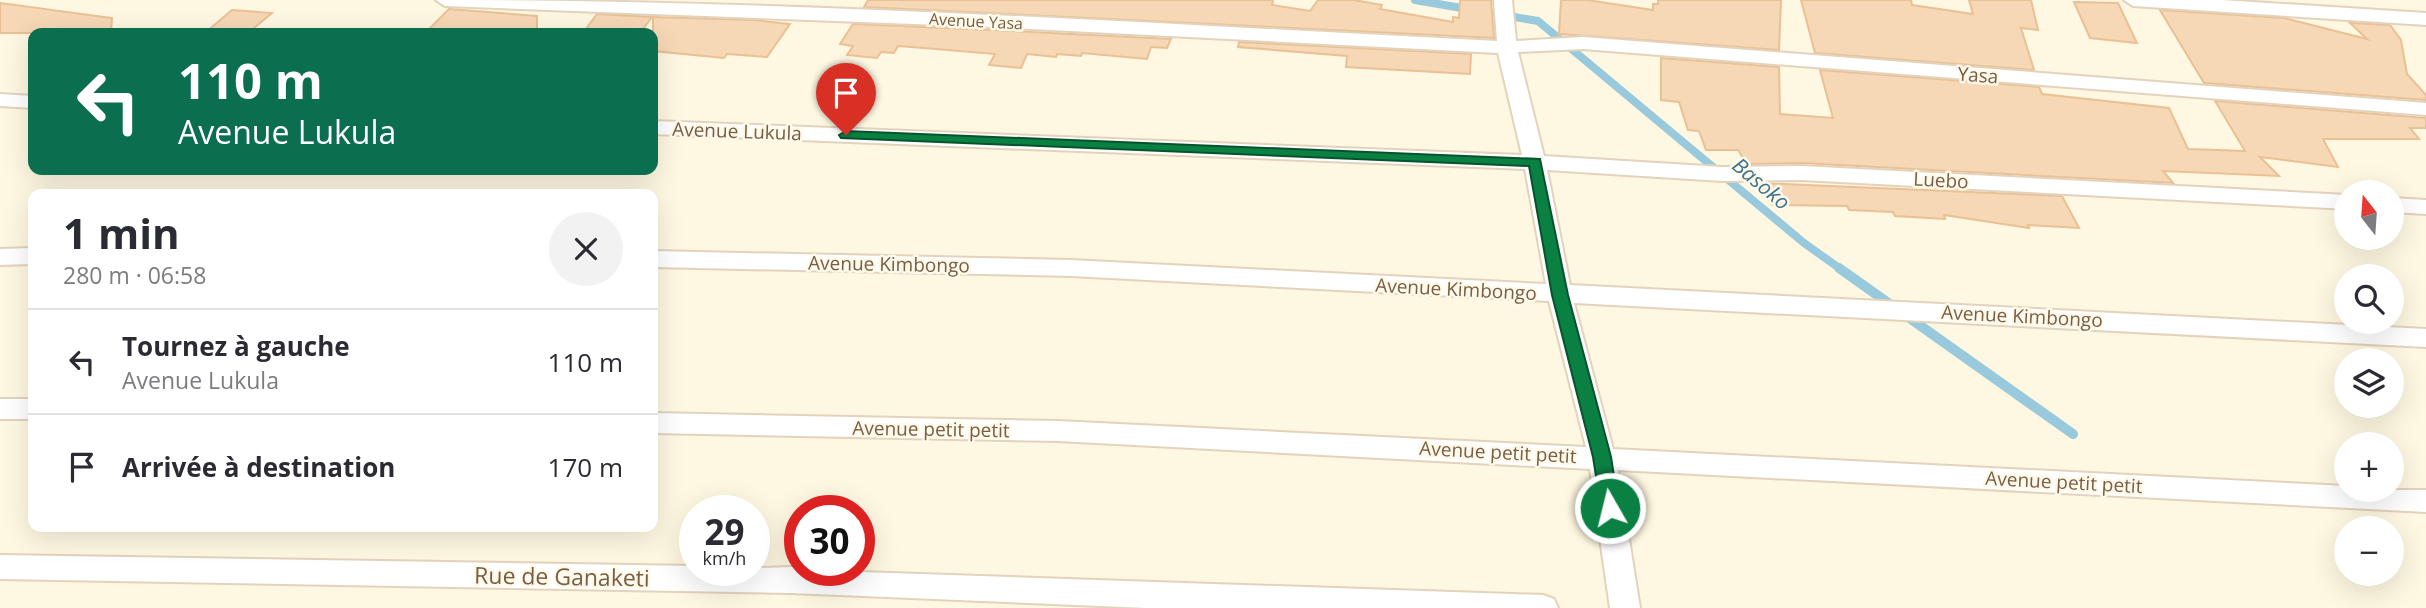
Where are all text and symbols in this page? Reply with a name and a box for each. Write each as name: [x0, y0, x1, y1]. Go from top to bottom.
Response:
street label: Avenue Yasa: [928, 8, 1024, 34]
text: 110 m: [178, 47, 323, 113]
icon: left: [63, 56, 154, 147]
street label: Yasa: [1957, 61, 1999, 89]
pin: [816, 63, 876, 135]
icon: arrive: [827, 74, 865, 112]
text: Avenue Lukula: [178, 110, 396, 153]
street label: Avenue Lukula: [672, 116, 802, 146]
water label: Basoko: [1727, 151, 1796, 216]
street label: Luebo: [1913, 166, 1969, 194]
north arrow: [2334, 180, 2404, 250]
map controls: [2334, 180, 2404, 586]
text: 1 min: [63, 204, 180, 261]
button: close: [549, 212, 623, 286]
street label: Avenue Kimbongo: [808, 250, 970, 278]
text: 280 m · 06:58: [63, 259, 206, 291]
button: search: [2334, 264, 2404, 334]
street label: Avenue Kimbongo: [1375, 272, 1537, 306]
street label: Avenue Kimbongo: [1941, 299, 2103, 333]
text: Tournez à gauche: [122, 328, 350, 364]
icon: left: [63, 343, 101, 381]
text: 110 m: [548, 344, 623, 380]
button: layers: [2334, 348, 2404, 418]
text: Avenue Lukula: [122, 364, 279, 396]
street label: Avenue petit petit: [852, 415, 1010, 443]
button: +: [2334, 432, 2404, 502]
street label: Avenue petit petit: [1419, 435, 1577, 469]
icon: arrive: [63, 448, 101, 486]
text: Arrivée à destination: [122, 449, 395, 485]
text: 170 m: [548, 449, 623, 485]
street label: Avenue petit petit: [1985, 465, 2143, 499]
position arrow: [1573, 471, 1647, 545]
speed limit sign: 30: [784, 495, 875, 586]
text: 29: [704, 508, 745, 555]
button: −: [2334, 516, 2404, 586]
text: km/h: [703, 546, 746, 570]
street label: Rue de Ganaketi: [474, 558, 650, 594]

